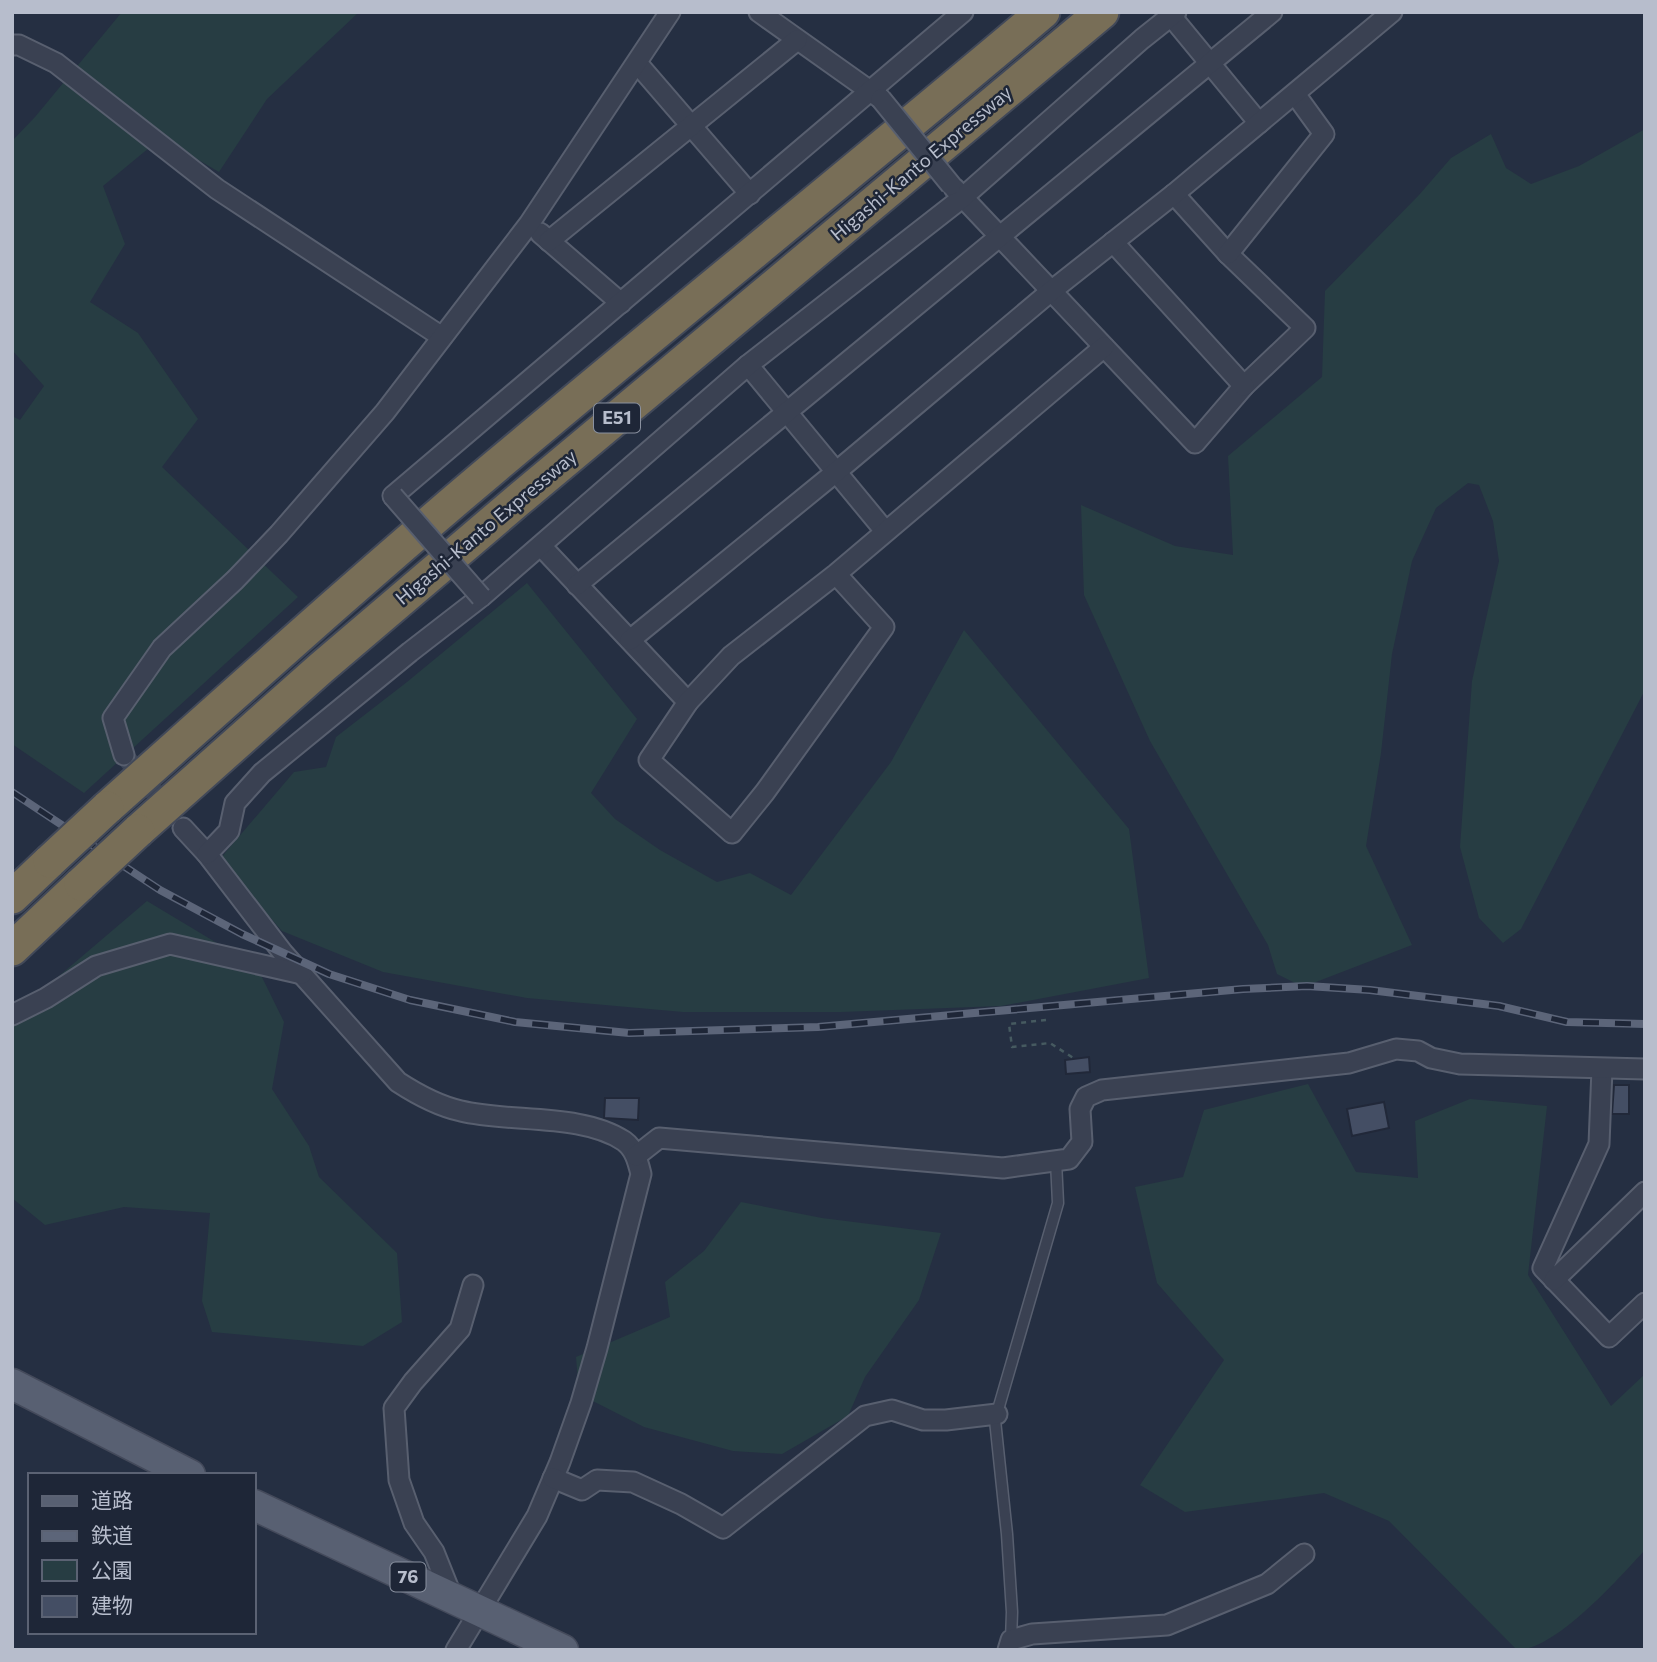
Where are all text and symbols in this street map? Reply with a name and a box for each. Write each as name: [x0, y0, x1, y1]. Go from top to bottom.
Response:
street label: Higashi-Kanto Expressway: [825, 80, 1016, 245]
road number: E51: [594, 404, 640, 432]
street label: Higashi-Kanto Expressway: [390, 444, 581, 609]
legend: [28, 1473, 256, 1634]
text: 道路: [91, 1487, 133, 1512]
text: 鉄道: [91, 1522, 133, 1547]
text: 公園: [91, 1557, 133, 1582]
road number: 76: [390, 1562, 426, 1592]
text: 建物: [91, 1592, 133, 1617]

